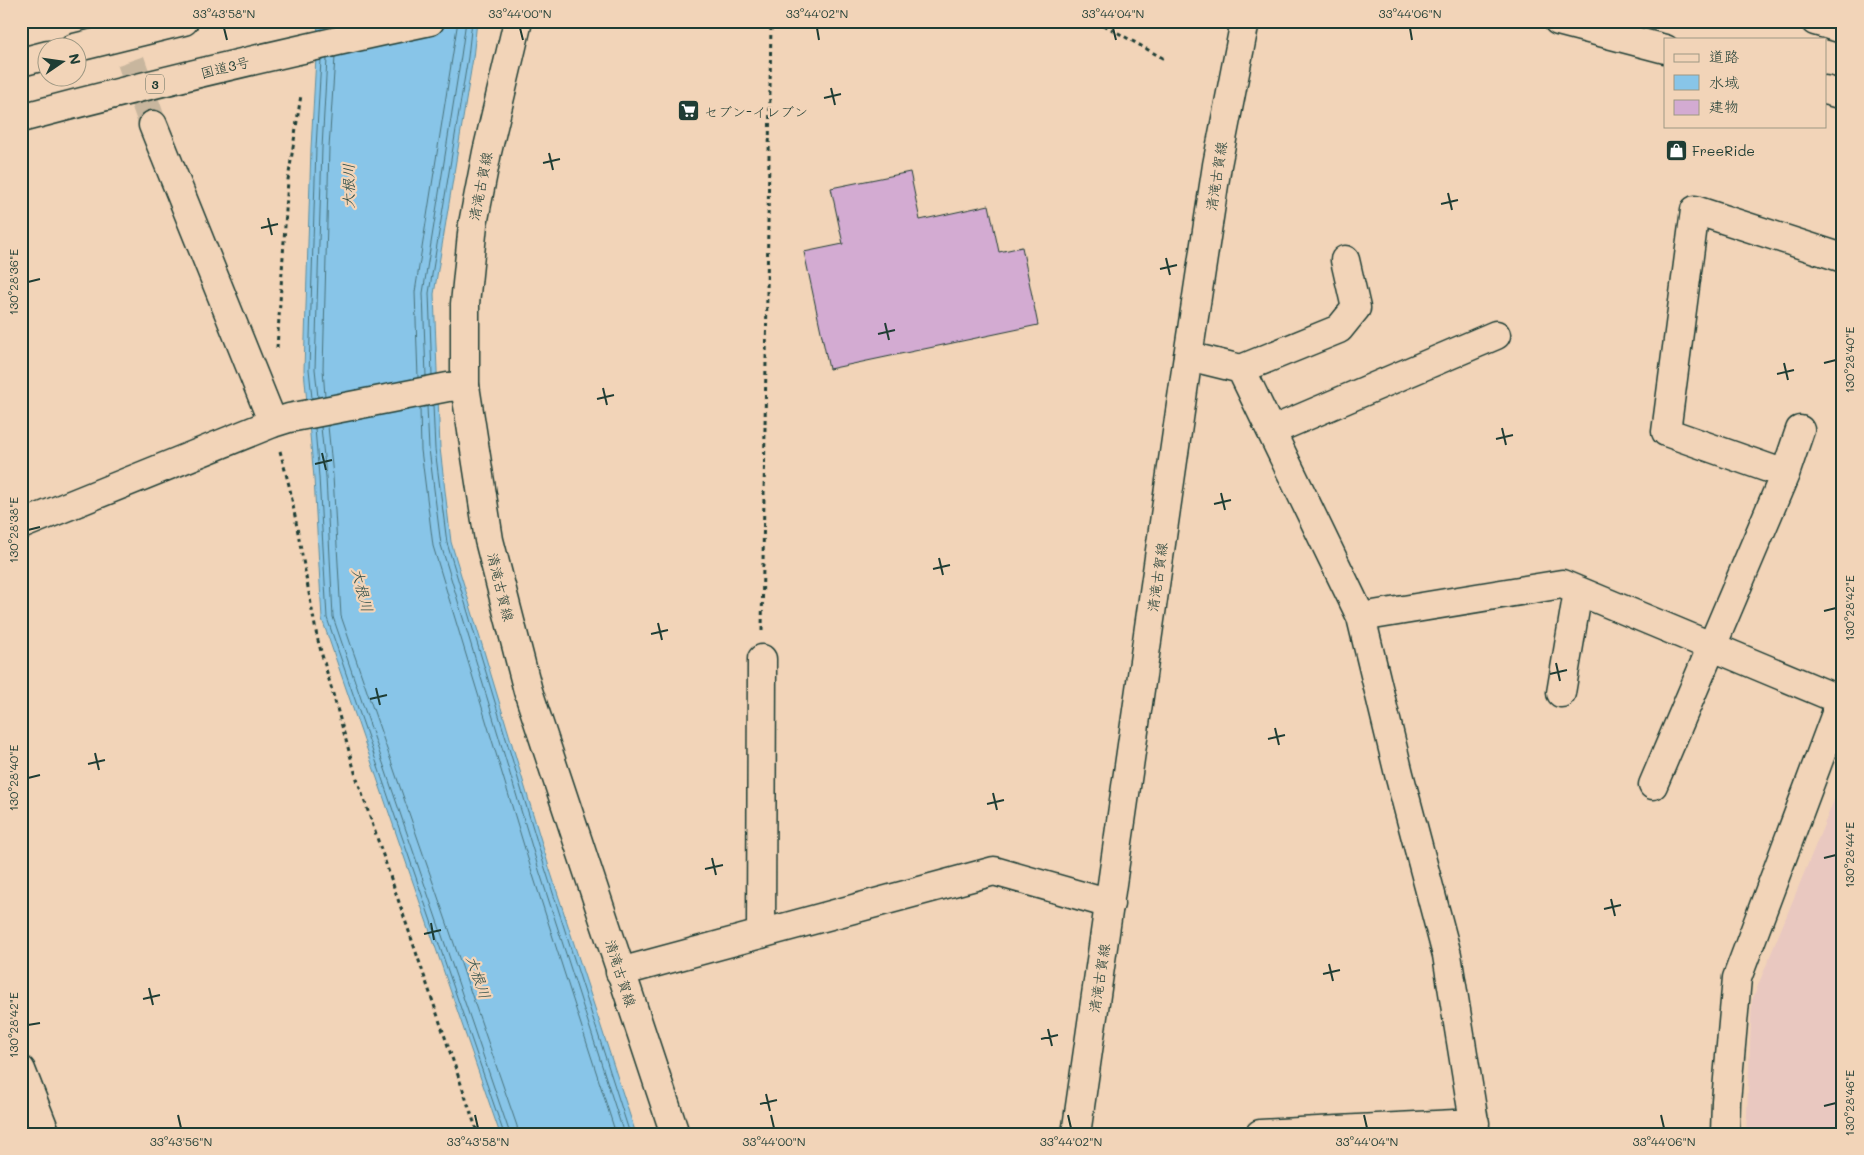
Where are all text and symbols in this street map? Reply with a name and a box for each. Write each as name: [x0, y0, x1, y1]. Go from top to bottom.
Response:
text: 33°43'58"N: [193, 5, 255, 21]
text: 33°44'00"N: [488, 5, 552, 21]
text: 33°44'02"N: [786, 5, 848, 21]
text: 33°44'04"N: [1082, 5, 1144, 21]
text: 33°44'06"N: [1378, 5, 1442, 21]
north arrow: [38, 38, 88, 88]
legend: [1664, 38, 1826, 128]
text: 道路: [1709, 46, 1739, 66]
text: N: [65, 52, 86, 66]
street label: 国道3号: [198, 52, 252, 82]
text: 水域: [1709, 72, 1739, 92]
road number: 3: [146, 74, 164, 94]
text: 建物: [1709, 96, 1739, 116]
supermarket icon: セブン-イレブン: [676, 99, 700, 123]
place label: セブン-イレブン: [704, 102, 808, 121]
shop icon: FreeRide: [1664, 138, 1688, 162]
street label: 清滝古賀線: [1201, 140, 1231, 212]
place label: FreeRide: [1692, 141, 1755, 160]
street label: 清滝古賀線: [464, 150, 496, 222]
water label: 大根川: [338, 163, 358, 209]
text: 130°28'36"E: [5, 249, 21, 315]
text: 130°28'40"E: [1841, 327, 1857, 393]
text: 130°28'38"E: [5, 497, 21, 563]
street label: 清滝古賀線: [1143, 541, 1171, 613]
street label: 清滝古賀線: [483, 551, 519, 623]
water label: 大根川: [348, 566, 378, 614]
text: 130°28'42"E: [1841, 575, 1857, 641]
text: 130°28'40"E: [5, 745, 21, 811]
text: 130°28'44"E: [1841, 822, 1857, 888]
street label: 清滝古賀線: [601, 937, 641, 1009]
street label: 清滝古賀線: [1084, 942, 1114, 1014]
water label: 大根川: [462, 952, 496, 1002]
text: 130°28'42"E: [5, 992, 21, 1058]
text: 130°28'46"E: [1841, 1070, 1857, 1136]
text: 33°43'56"N: [150, 1133, 212, 1149]
text: 33°43'58"N: [447, 1133, 509, 1149]
text: 33°44'00"N: [742, 1133, 806, 1149]
text: 33°44'02"N: [1040, 1133, 1102, 1149]
text: 33°44'04"N: [1336, 1133, 1398, 1149]
text: 33°44'06"N: [1632, 1133, 1696, 1149]

